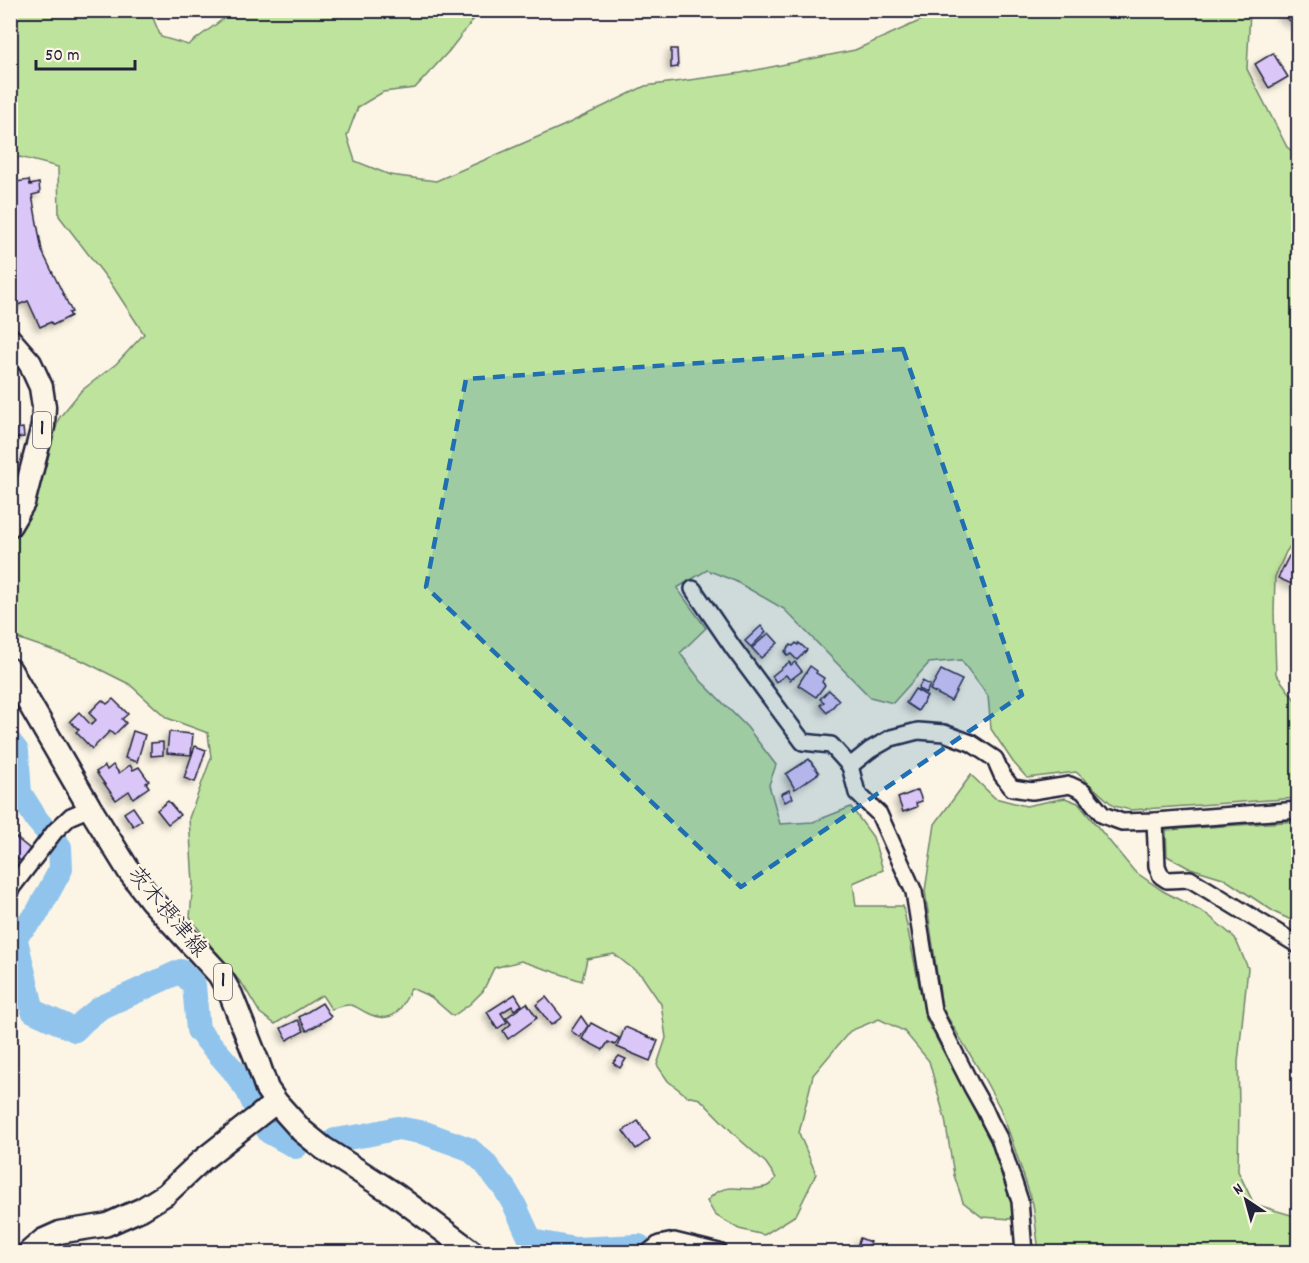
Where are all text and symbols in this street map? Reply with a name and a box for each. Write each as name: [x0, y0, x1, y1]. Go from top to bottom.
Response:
scale bar: [36, 33, 135, 71]
text: 50 m: [45, 44, 80, 69]
road number: 1: [33, 412, 51, 448]
street label: 茨木摂津線: [119, 861, 213, 965]
road number: 1: [214, 964, 232, 1000]
north arrow: [1216, 1170, 1276, 1230]
text: N: [1229, 1178, 1249, 1202]

